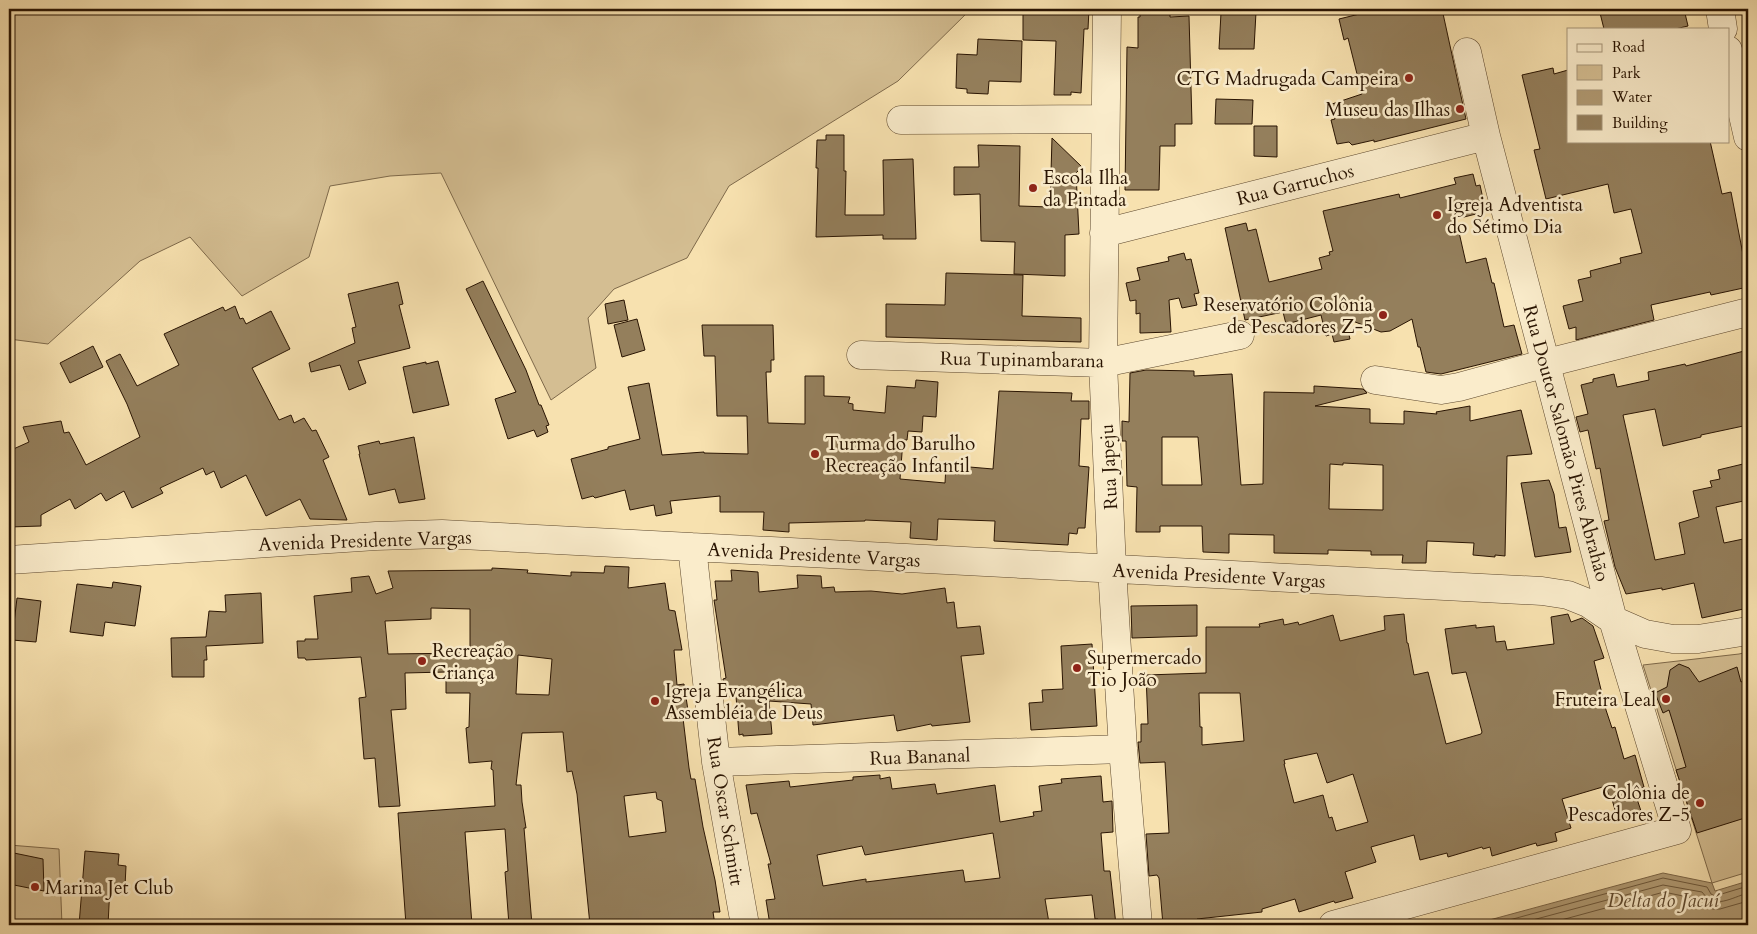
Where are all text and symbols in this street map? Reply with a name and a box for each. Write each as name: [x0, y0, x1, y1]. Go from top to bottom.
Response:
legend: [1567, 28, 1730, 142]
text: Road: [1612, 37, 1645, 57]
text: Park: [1612, 63, 1641, 83]
place label: CTG Madrugada Campeira: [1177, 66, 1399, 92]
marker: CTG Madrugada Campeira: [1403, 72, 1415, 84]
text: Water: [1611, 87, 1653, 107]
place label: Museu das Ilhas: [1325, 97, 1450, 123]
marker: Museu das Ilhas: [1454, 103, 1466, 115]
text: Building: [1612, 113, 1668, 133]
street label: Rua Garruchos: [1234, 158, 1357, 212]
place label: Escola Ilha da Pintada: [1043, 165, 1128, 213]
marker: Escola Ilha da Pintada: [1027, 182, 1039, 194]
place label: Igreja Adventista do Sétimo Dia: [1447, 192, 1583, 240]
marker: Igreja Adventista do Sétimo Dia: [1431, 209, 1443, 221]
place label: Reservatório Colônia de Pescadores Z-5: [1203, 292, 1373, 340]
street label: Rua Doutor Salomão Pires Abrahão: [1517, 302, 1616, 584]
marker: Reservatório Colônia de Pescadores Z-5: [1377, 309, 1389, 321]
street label: Rua Tupinambarana: [940, 346, 1104, 374]
street label: Rua Japeju: [1094, 423, 1124, 511]
place label: Turma do Barulho Recreação Infantil: [825, 431, 975, 479]
marker: Turma do Barulho Recreação Infantil: [809, 448, 821, 460]
street label: Avenida Presidente Vargas: [258, 524, 472, 558]
street label: Avenida Presidente Vargas: [707, 536, 921, 574]
street label: Avenida Presidente Vargas: [1112, 557, 1326, 595]
place label: Recreação Criança: [432, 638, 513, 686]
place label: Supermercado Tio João: [1087, 645, 1202, 693]
marker: Recreação Criança: [416, 655, 428, 667]
marker: Supermercado Tio João: [1071, 662, 1083, 674]
place label: Igreja Evangélica Assembléia de Deus: [665, 678, 823, 726]
place label: Fruteira Leal: [1554, 687, 1656, 713]
marker: Fruteira Leal: [1660, 693, 1672, 705]
marker: Igreja Evangélica Assembléia de Deus: [649, 695, 661, 707]
street label: Rua Oscar Schmitt: [700, 735, 750, 888]
street label: Rua Bananal: [869, 742, 971, 772]
place label: Colônia de Pescadores Z-5: [1568, 780, 1690, 828]
marker: Colônia de Pescadores Z-5: [1694, 797, 1706, 809]
place label: Marina Jet Club: [45, 875, 174, 901]
marker: Marina Jet Club: [29, 881, 41, 893]
water label: Delta do Jacuí: [1607, 887, 1720, 914]

